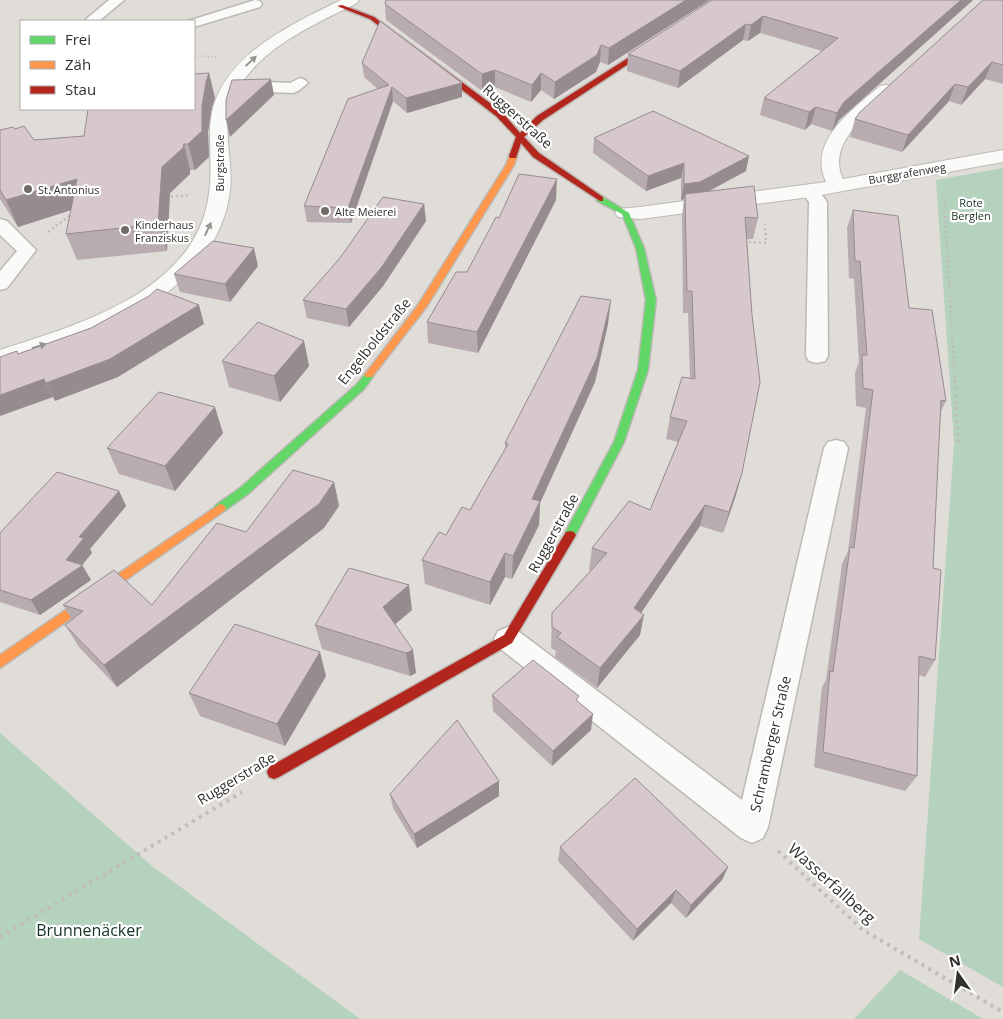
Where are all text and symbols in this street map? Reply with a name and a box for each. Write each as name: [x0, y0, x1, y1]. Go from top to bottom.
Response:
legend: [20, 20, 195, 110]
text: Frei: [65, 29, 91, 49]
text: Zäh: [65, 54, 91, 74]
one-way arrow: [245, 55, 257, 67]
text: Stau: [65, 79, 96, 99]
street label: Ruggerstraße: [479, 80, 557, 153]
street label: Burgstraße: [212, 134, 227, 192]
street label: Burggrafenweg: [867, 159, 947, 187]
place label: St. Antonius: [38, 182, 99, 197]
marker: St. Antonius: [22, 183, 34, 195]
park label: Rote Berglen: [951, 195, 991, 223]
place label: Alte Meierei: [335, 204, 396, 219]
marker: Alte Meierei: [319, 205, 331, 217]
place label: Kinderhaus Franziskus: [135, 217, 194, 245]
one-way arrow: [204, 222, 212, 236]
marker: Kinderhaus Franziskus: [119, 224, 131, 236]
street label: Engelboldstraße: [333, 294, 415, 388]
one-way arrow: [31, 341, 46, 349]
street label: Ruggerstraße: [523, 490, 583, 576]
street label: Schramberger Straße: [745, 674, 795, 814]
street label: Ruggerstraße: [193, 747, 279, 809]
street label: Wasserfallberg: [783, 838, 881, 928]
park label: Brunnenäcker: [36, 919, 142, 941]
north arrow: [933, 949, 983, 999]
text: N: [947, 950, 963, 971]

